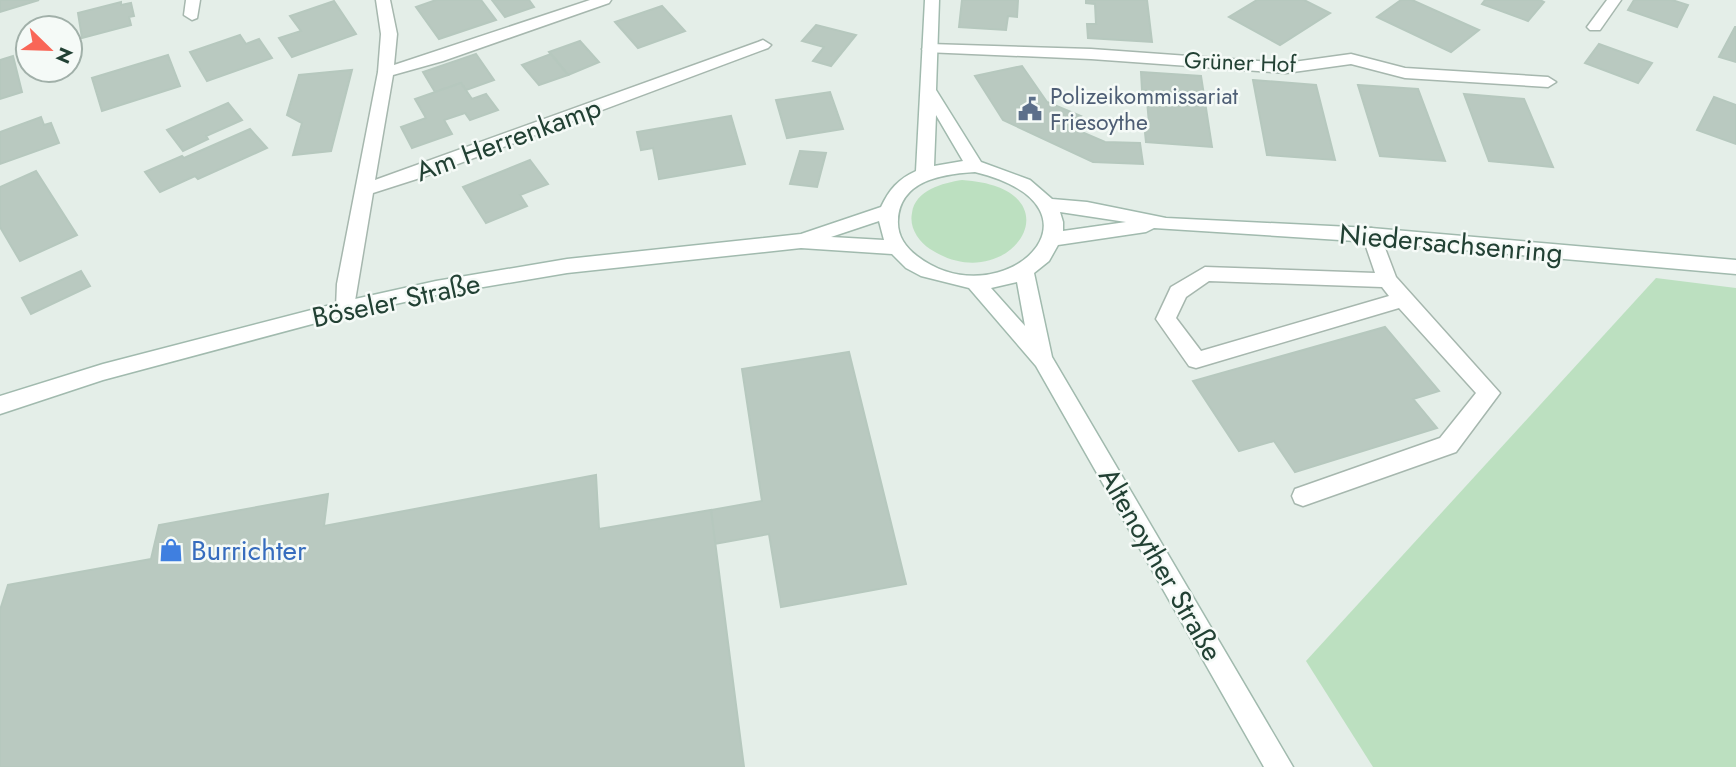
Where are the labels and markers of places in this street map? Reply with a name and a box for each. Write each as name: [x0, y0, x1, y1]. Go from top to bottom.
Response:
place label: Polizeikommissariat Friesoythe: [1050, 79, 1239, 139]
public building icon: Polizeikommissariat Friesoythe: [1016, 95, 1044, 123]
place label: Burrichter: [191, 530, 307, 571]
shop icon: Burrichter: [157, 536, 185, 564]

